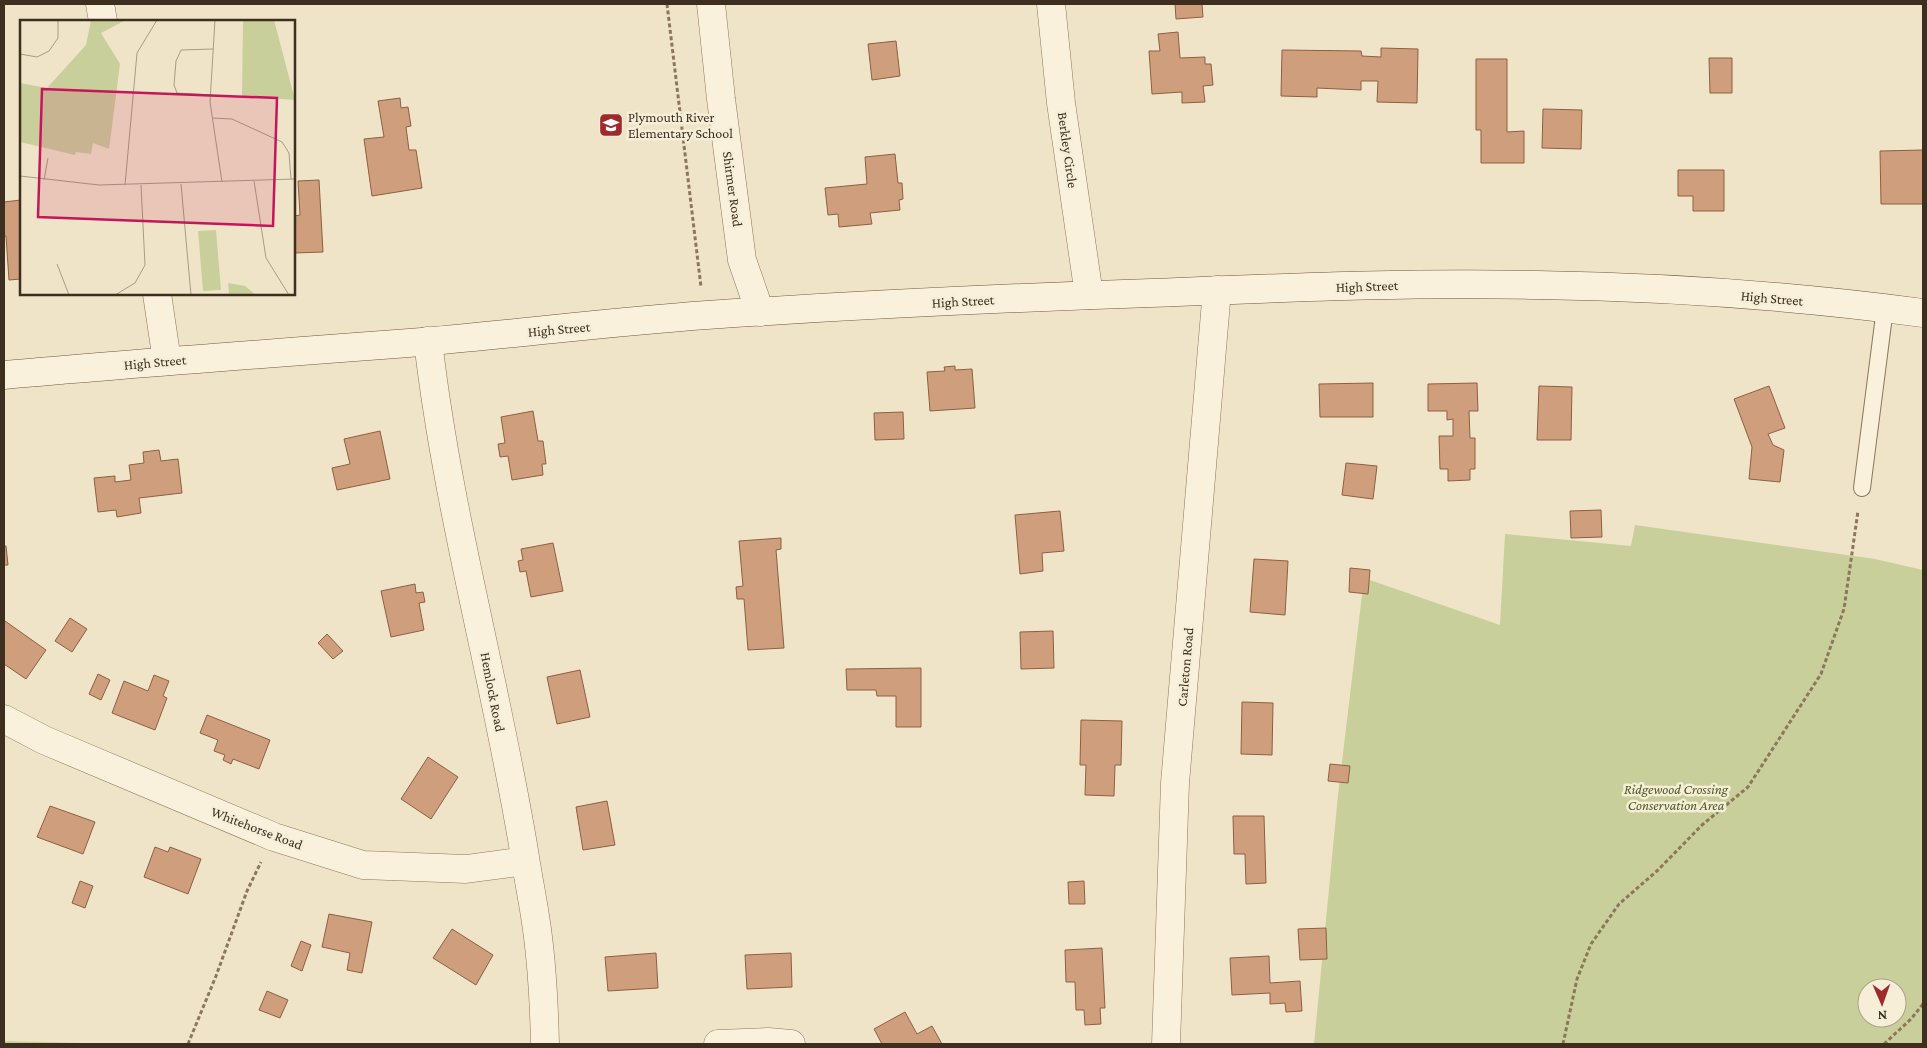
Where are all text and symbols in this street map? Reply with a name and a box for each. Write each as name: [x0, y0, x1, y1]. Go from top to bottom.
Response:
inset map: [20, 20, 295, 295]
place label: Plymouth River Elementary School: [628, 109, 733, 141]
street label: Berkley Circle: [1055, 111, 1081, 189]
school or university icon: Plymouth River Elementary School: [598, 112, 624, 138]
street label: Shirmer Road: [720, 150, 746, 228]
street label: High Street: [1335, 277, 1399, 295]
street label: High Street: [1740, 287, 1804, 309]
street label: High Street: [931, 291, 995, 311]
street label: High Street: [527, 318, 591, 340]
street label: High Street: [123, 351, 187, 373]
street label: Carleton Road: [1174, 626, 1196, 707]
street label: Hemlock Road: [477, 651, 509, 734]
park label: Ridgewood Crossing Conservation Area: [1624, 781, 1729, 813]
street label: Whitehorse Road: [209, 803, 306, 853]
north arrow: [1857, 978, 1907, 1028]
text: N: [1877, 1008, 1888, 1024]

